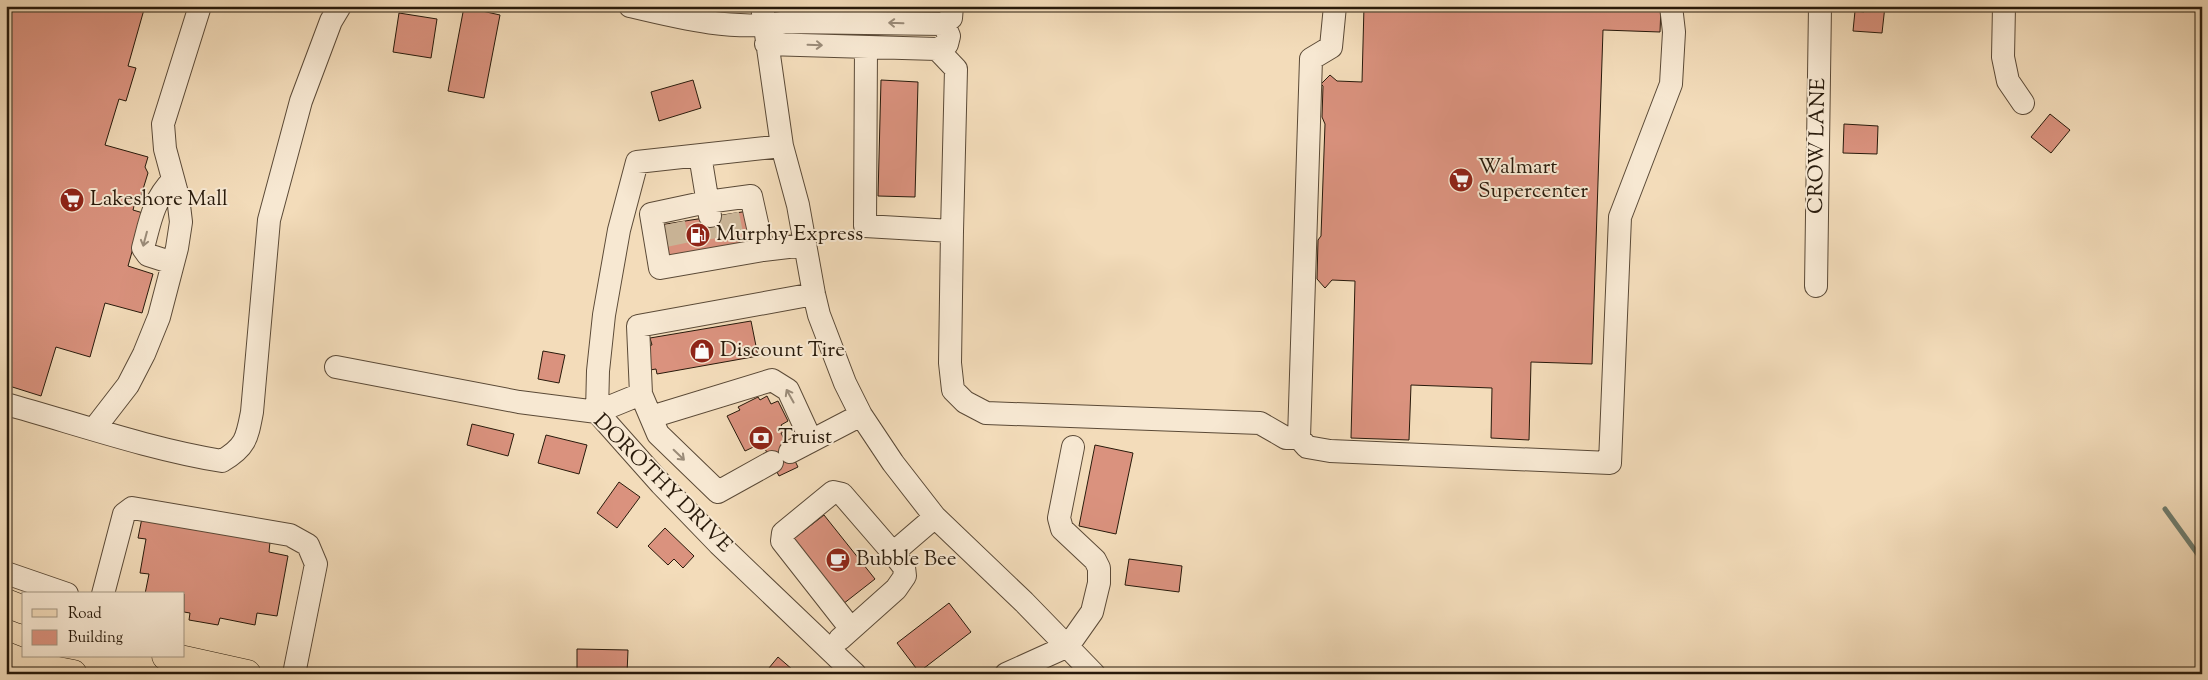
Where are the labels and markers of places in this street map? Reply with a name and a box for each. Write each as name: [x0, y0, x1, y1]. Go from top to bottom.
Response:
place label: Walmart Supercenter: [1478, 153, 1588, 207]
supermarket icon: Walmart Supercenter: [1448, 167, 1474, 193]
place label: Lakeshore Mall: [90, 185, 228, 215]
supermarket icon: Lakeshore Mall: [59, 187, 85, 213]
place label: Murphy Express: [716, 220, 863, 250]
fuel station icon: Murphy Express: [685, 222, 711, 248]
place label: Discount Tire: [720, 336, 845, 366]
shop icon: Discount Tire: [689, 338, 715, 364]
place label: Truist: [778, 423, 832, 453]
bank icon: Truist: [748, 425, 774, 451]
place label: Bubble Bee: [856, 545, 957, 575]
cafe icon: Bubble Bee: [825, 547, 851, 573]

